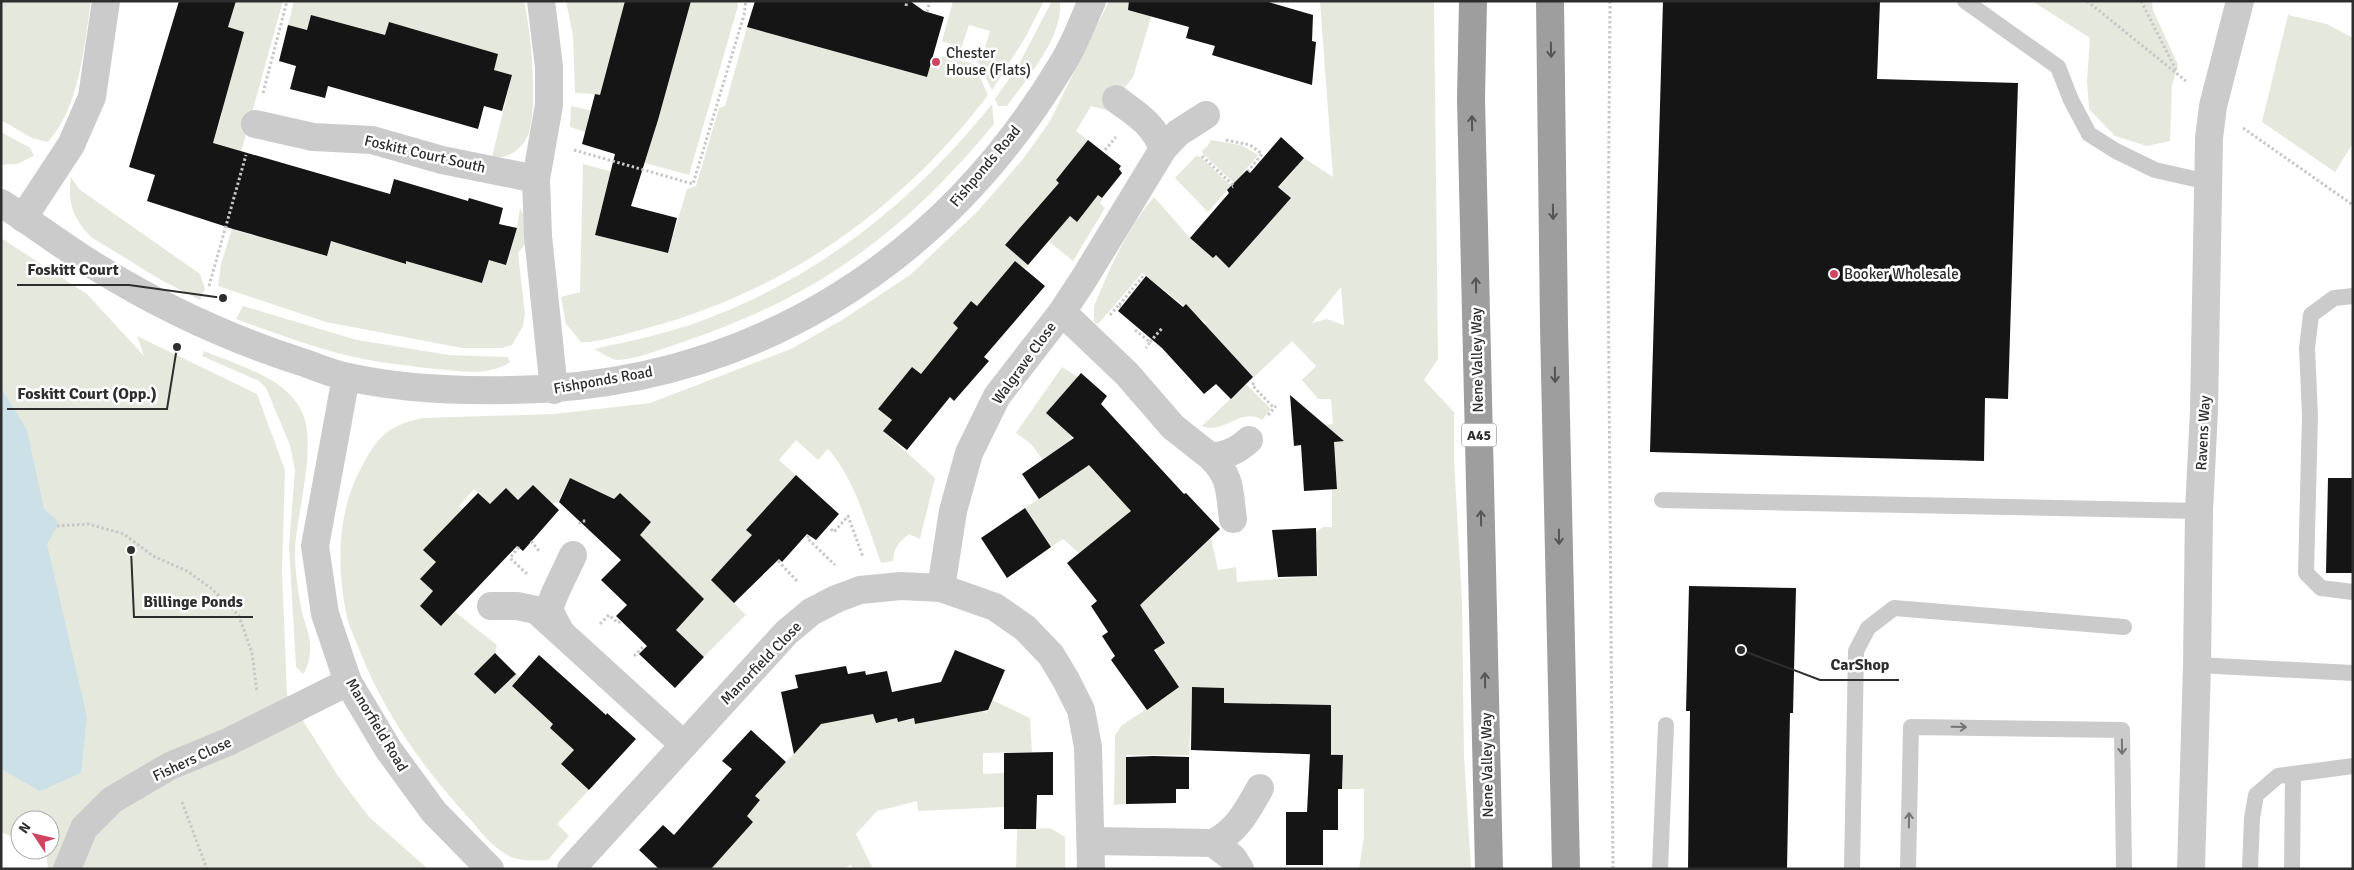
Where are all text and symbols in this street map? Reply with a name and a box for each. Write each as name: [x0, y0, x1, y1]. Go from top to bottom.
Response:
one-way arrow: [1546, 42, 1556, 58]
place label: Chester House (Flats): [946, 44, 1031, 79]
marker: Chester House (Flats): [930, 56, 942, 68]
one-way arrow: [1467, 115, 1477, 131]
street label: Fishponds Road: [946, 122, 1024, 210]
street label: Foskitt Court South: [363, 131, 487, 177]
one-way arrow: [1548, 204, 1558, 220]
callout: Foskitt Court: [17, 254, 129, 285]
text: Foskitt Court: [27, 260, 119, 280]
place label: Booker Wholesale: [1844, 265, 1959, 283]
marker: Booker Wholesale: [1828, 268, 1840, 280]
one-way arrow: [1471, 277, 1480, 293]
street label: Nene Valley Way: [1467, 307, 1487, 413]
street label: Walgrave Close: [988, 318, 1060, 408]
street label: Fishponds Road: [552, 362, 654, 398]
one-way arrow: [1550, 366, 1560, 383]
callout: Foskitt Court (Opp.): [7, 378, 167, 409]
text: Foskitt Court (Opp.): [17, 384, 157, 404]
street label: Ravens Way: [2192, 395, 2214, 471]
road number: A45: [1462, 424, 1496, 446]
one-way arrow: [1476, 510, 1486, 526]
one-way arrow: [1554, 529, 1564, 545]
callout: Billinge Ponds: [134, 586, 253, 617]
text: Billinge Ponds: [143, 592, 243, 612]
street label: Manorfield Close: [717, 618, 805, 708]
callout: CarShop: [1820, 649, 1899, 680]
text: CarShop: [1831, 655, 1890, 675]
one-way arrow: [1480, 672, 1490, 688]
street label: Manorfield Road: [342, 675, 412, 775]
street label: Nene Valley Way: [1477, 712, 1497, 818]
one-way arrow: [1951, 722, 1967, 732]
street label: Fishers Close: [150, 733, 234, 785]
one-way arrow: [2117, 738, 2127, 755]
north arrow: [10, 810, 60, 860]
one-way arrow: [1904, 812, 1914, 828]
text: N: [15, 819, 35, 837]

